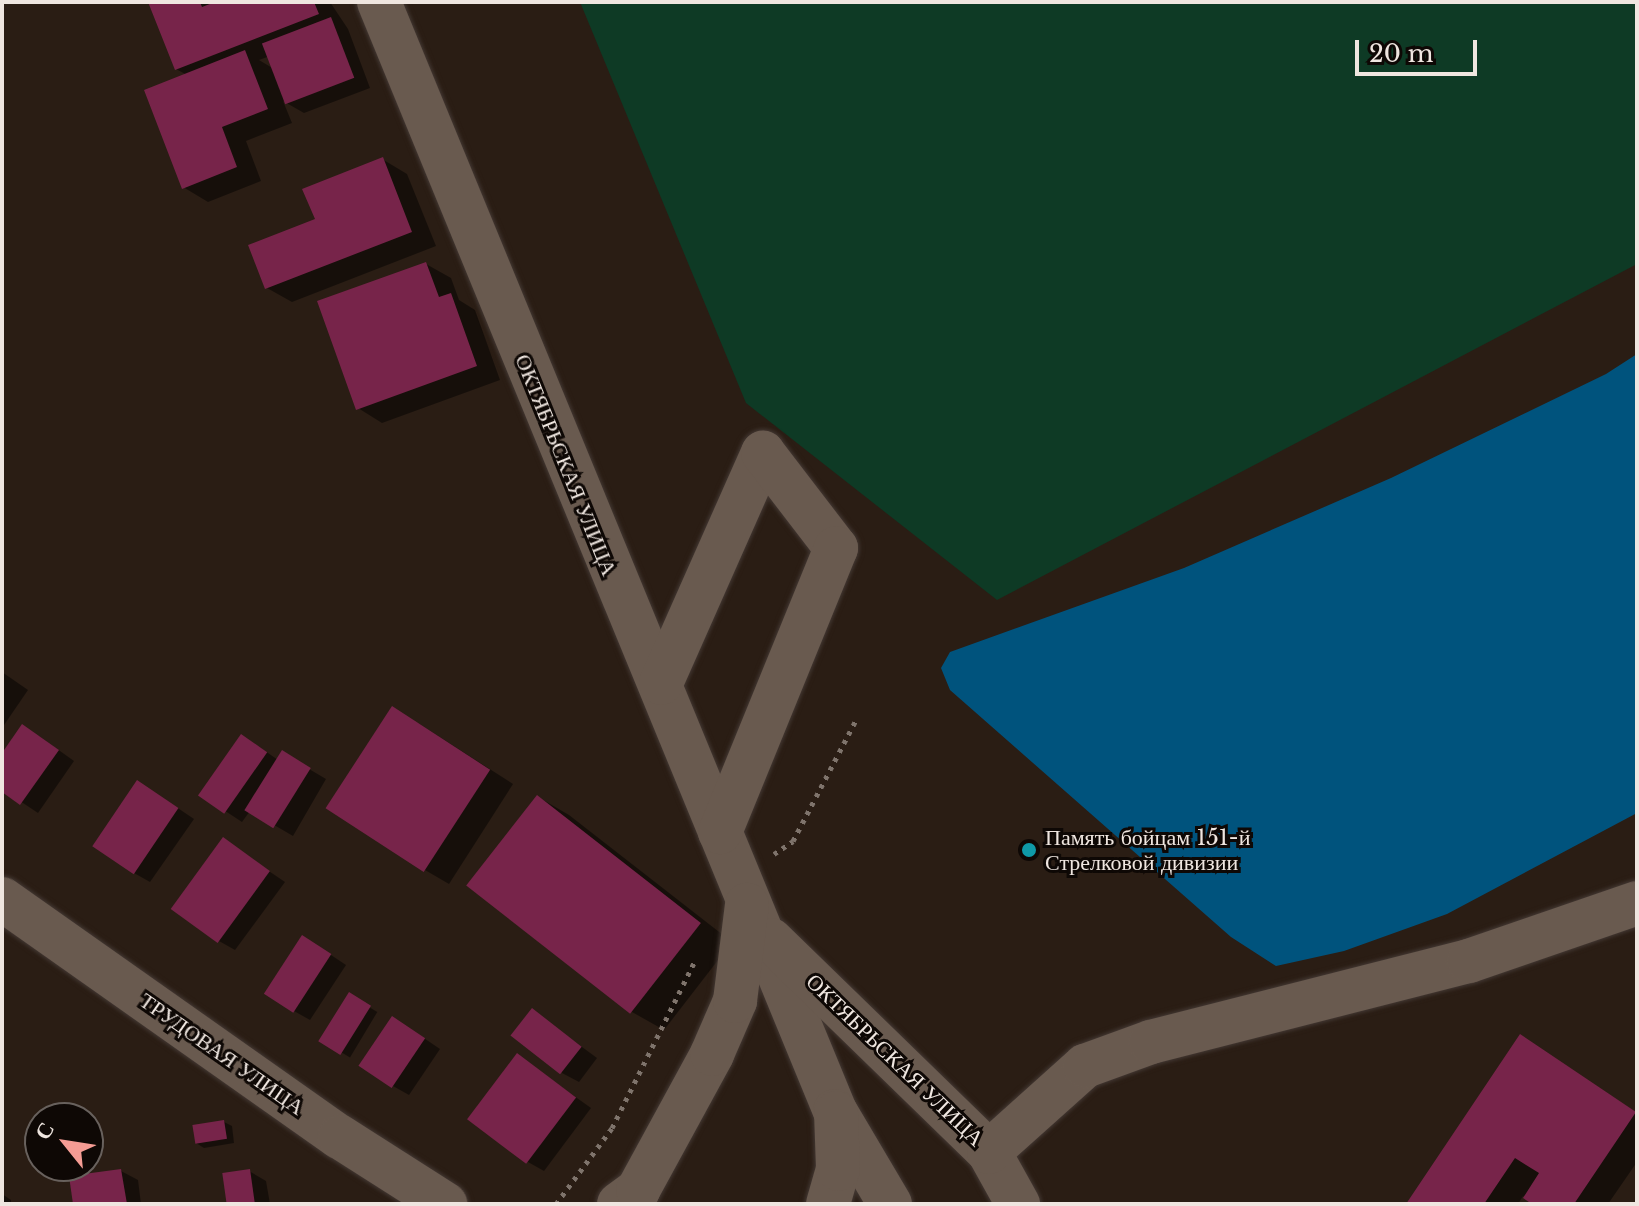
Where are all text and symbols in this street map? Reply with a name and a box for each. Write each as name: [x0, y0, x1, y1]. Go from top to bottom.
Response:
scale bar: [1359, 24, 1481, 74]
text: 20 m: [1369, 39, 1434, 68]
street label: ОКТЯБРЬСКАЯ УЛИЦА: [509, 350, 623, 580]
place label: Память бойцам 151-й Стрелковой дивизии: [1045, 824, 1250, 876]
marker: Память бойцам 151-й Стрелковой дивизии: [1020, 841, 1038, 859]
street label: ОКТЯБРЬСКАЯ УЛИЦА: [801, 968, 989, 1152]
street label: ТРУДОВАЯ УЛИЦА: [134, 987, 310, 1121]
north arrow: [24, 1102, 104, 1182]
text: С: [29, 1117, 60, 1144]

